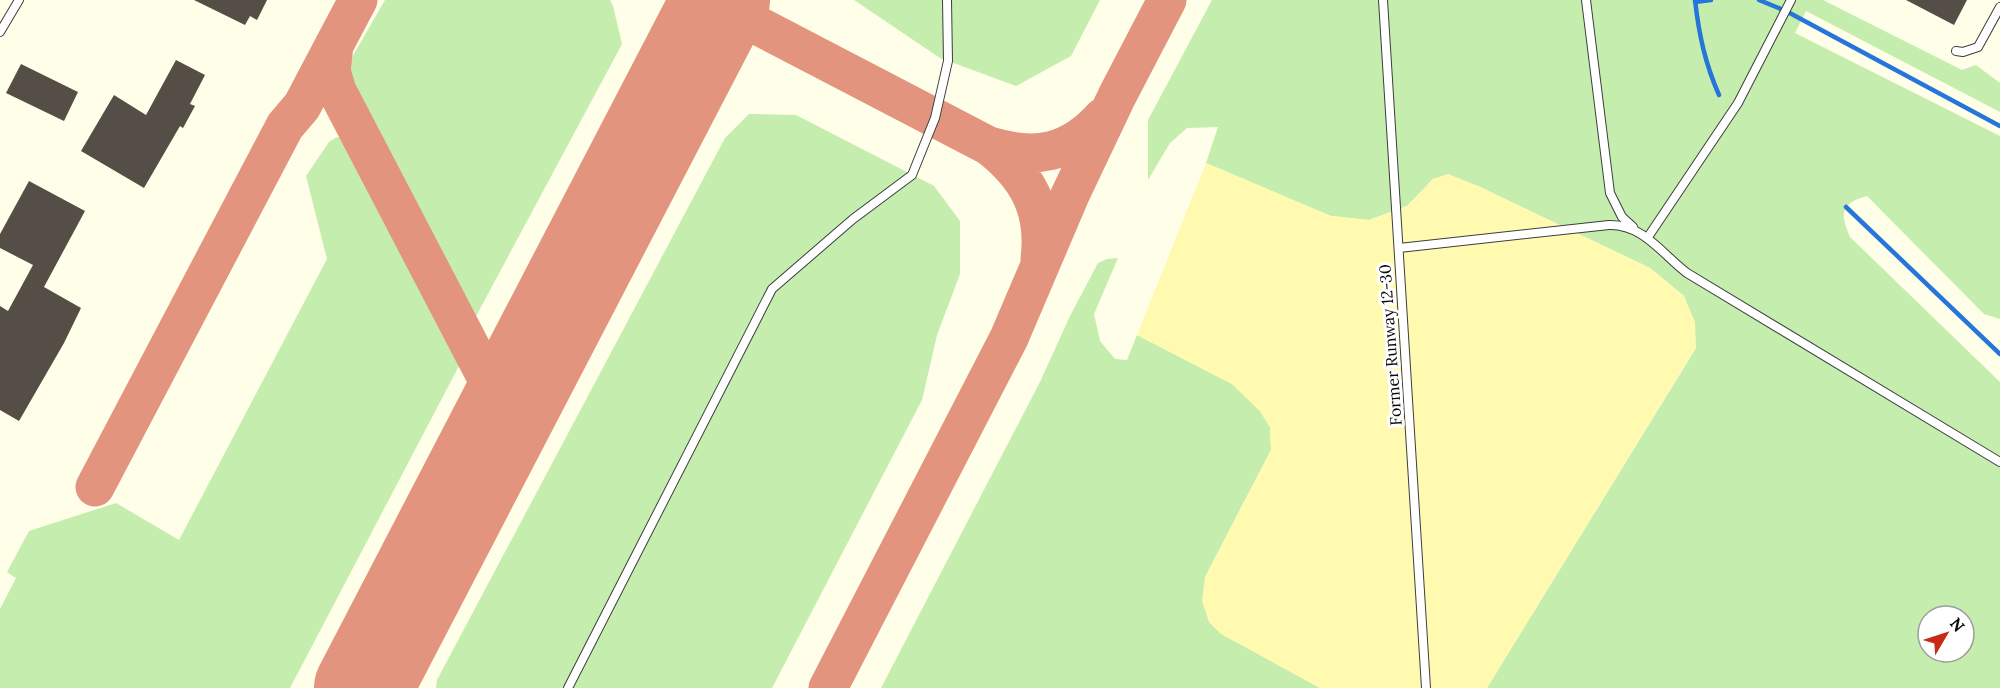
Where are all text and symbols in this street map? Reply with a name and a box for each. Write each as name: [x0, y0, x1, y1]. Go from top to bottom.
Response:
street label: Former Runway 12-30: [1374, 264, 1406, 426]
north arrow: [1916, 604, 1976, 664]
text: N: [1946, 613, 1969, 636]

